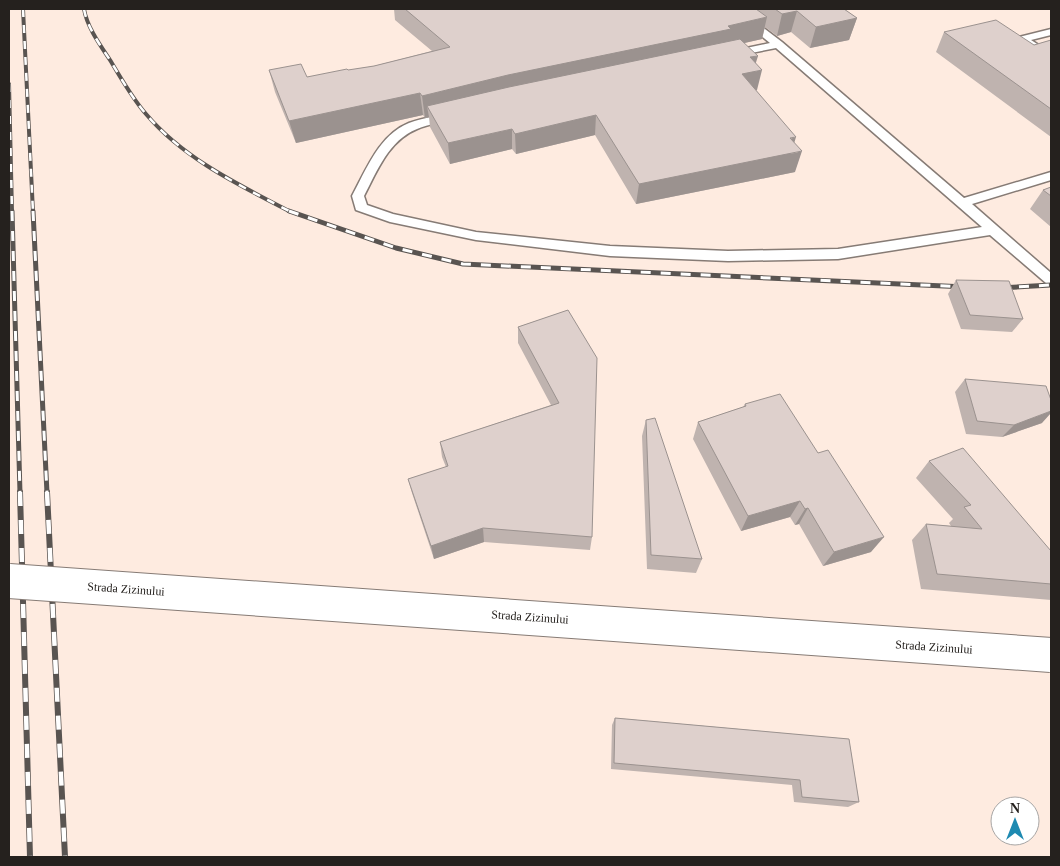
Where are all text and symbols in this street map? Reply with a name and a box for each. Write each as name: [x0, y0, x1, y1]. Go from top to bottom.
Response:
street label: Strada Zizinului: [87, 579, 166, 599]
street label: Strada Zizinului: [491, 607, 570, 627]
street label: Strada Zizinului: [895, 637, 974, 657]
north arrow: [990, 796, 1040, 846]
text: N: [1010, 801, 1020, 816]

